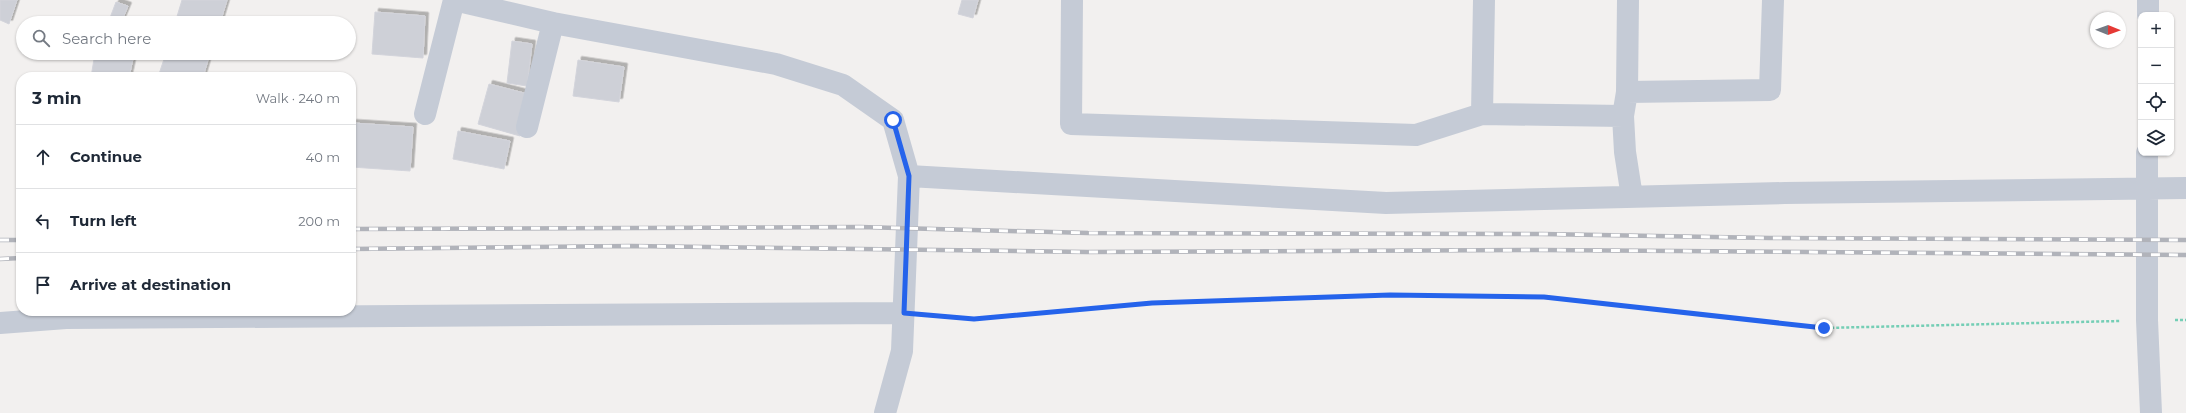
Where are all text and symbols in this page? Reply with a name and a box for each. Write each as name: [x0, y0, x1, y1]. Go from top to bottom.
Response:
north arrow: [2090, 12, 2126, 48]
map controls: [2138, 12, 2174, 156]
button: +: [2138, 12, 2174, 48]
search box: [16, 16, 356, 60]
icon: search: [30, 27, 52, 49]
text: Search here: [62, 29, 151, 48]
button: −: [2138, 48, 2174, 84]
button: locate: [2138, 84, 2174, 120]
text: 3 min: [32, 88, 82, 108]
text: Walk · 240 m: [256, 90, 340, 106]
route start: [884, 111, 902, 129]
button: layers: [2138, 120, 2174, 156]
icon: ahead: [32, 146, 54, 168]
text: Continue: [70, 147, 142, 166]
text: 40 m: [306, 149, 340, 165]
icon: left: [32, 210, 54, 232]
text: Turn left: [70, 211, 137, 230]
text: 200 m: [298, 213, 340, 229]
icon: arrive: [32, 274, 54, 296]
text: Arrive at destination: [70, 275, 231, 294]
route end: [1815, 319, 1833, 337]

